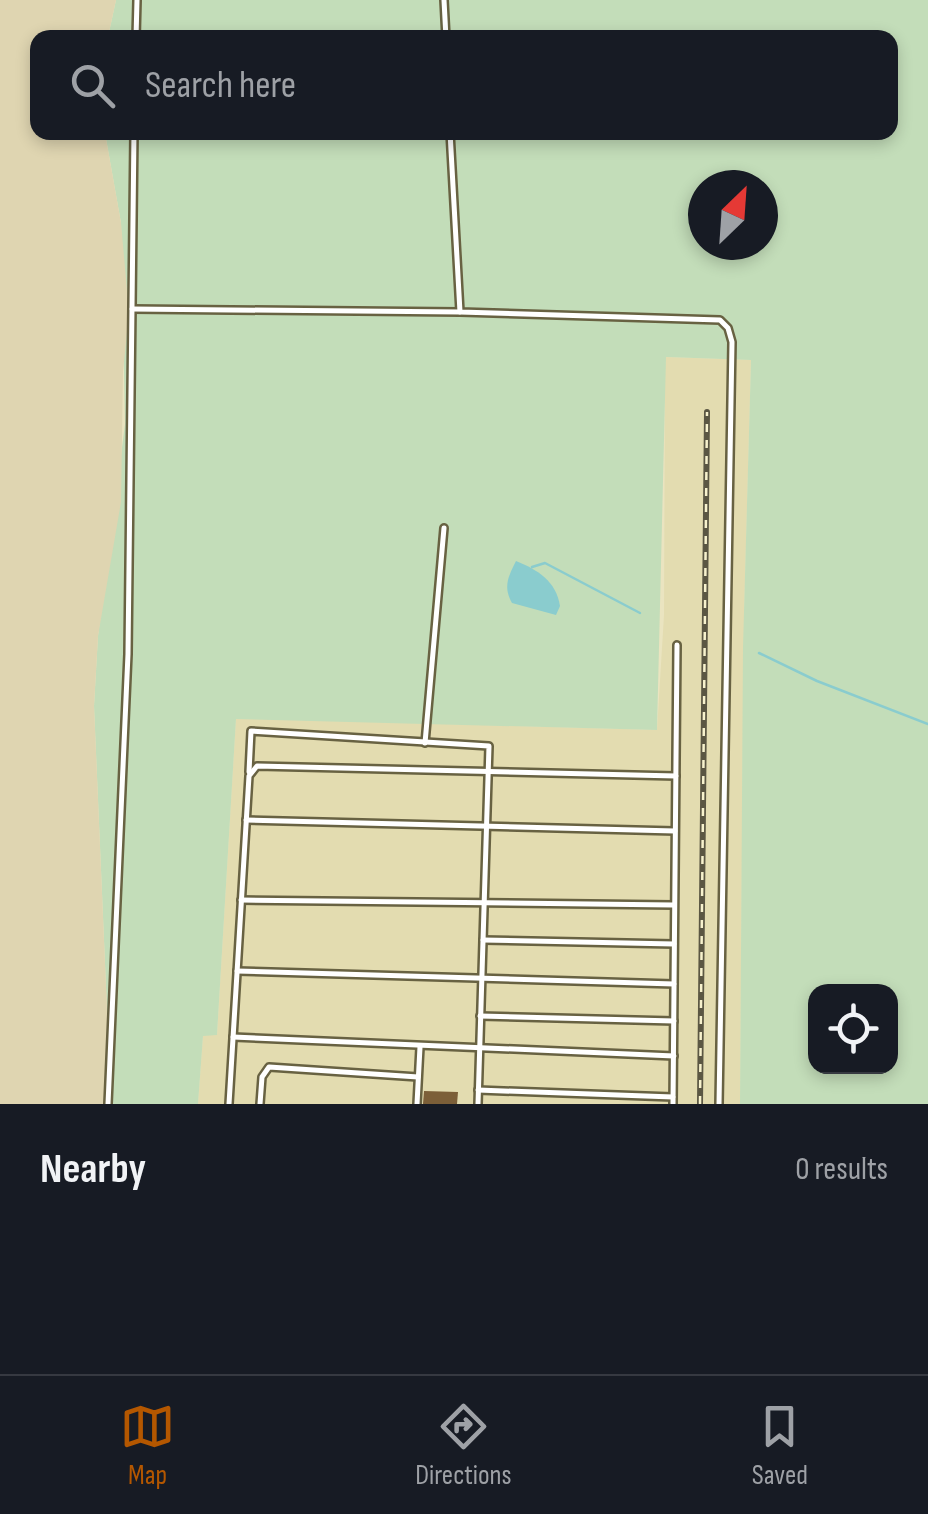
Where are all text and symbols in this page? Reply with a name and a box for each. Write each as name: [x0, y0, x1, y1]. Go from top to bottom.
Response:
search box: [30, 30, 898, 140]
icon: search: [65, 58, 120, 113]
text: Search here: [145, 63, 296, 108]
north arrow: [688, 170, 778, 260]
map controls: [808, 984, 898, 1074]
button: locate: [808, 984, 898, 1074]
text: Nearby: [40, 1144, 146, 1195]
text: 0 results: [795, 1150, 888, 1189]
tab: Map: [120, 1399, 175, 1492]
tab: Directions: [415, 1399, 512, 1492]
tab: Saved: [752, 1399, 808, 1492]

